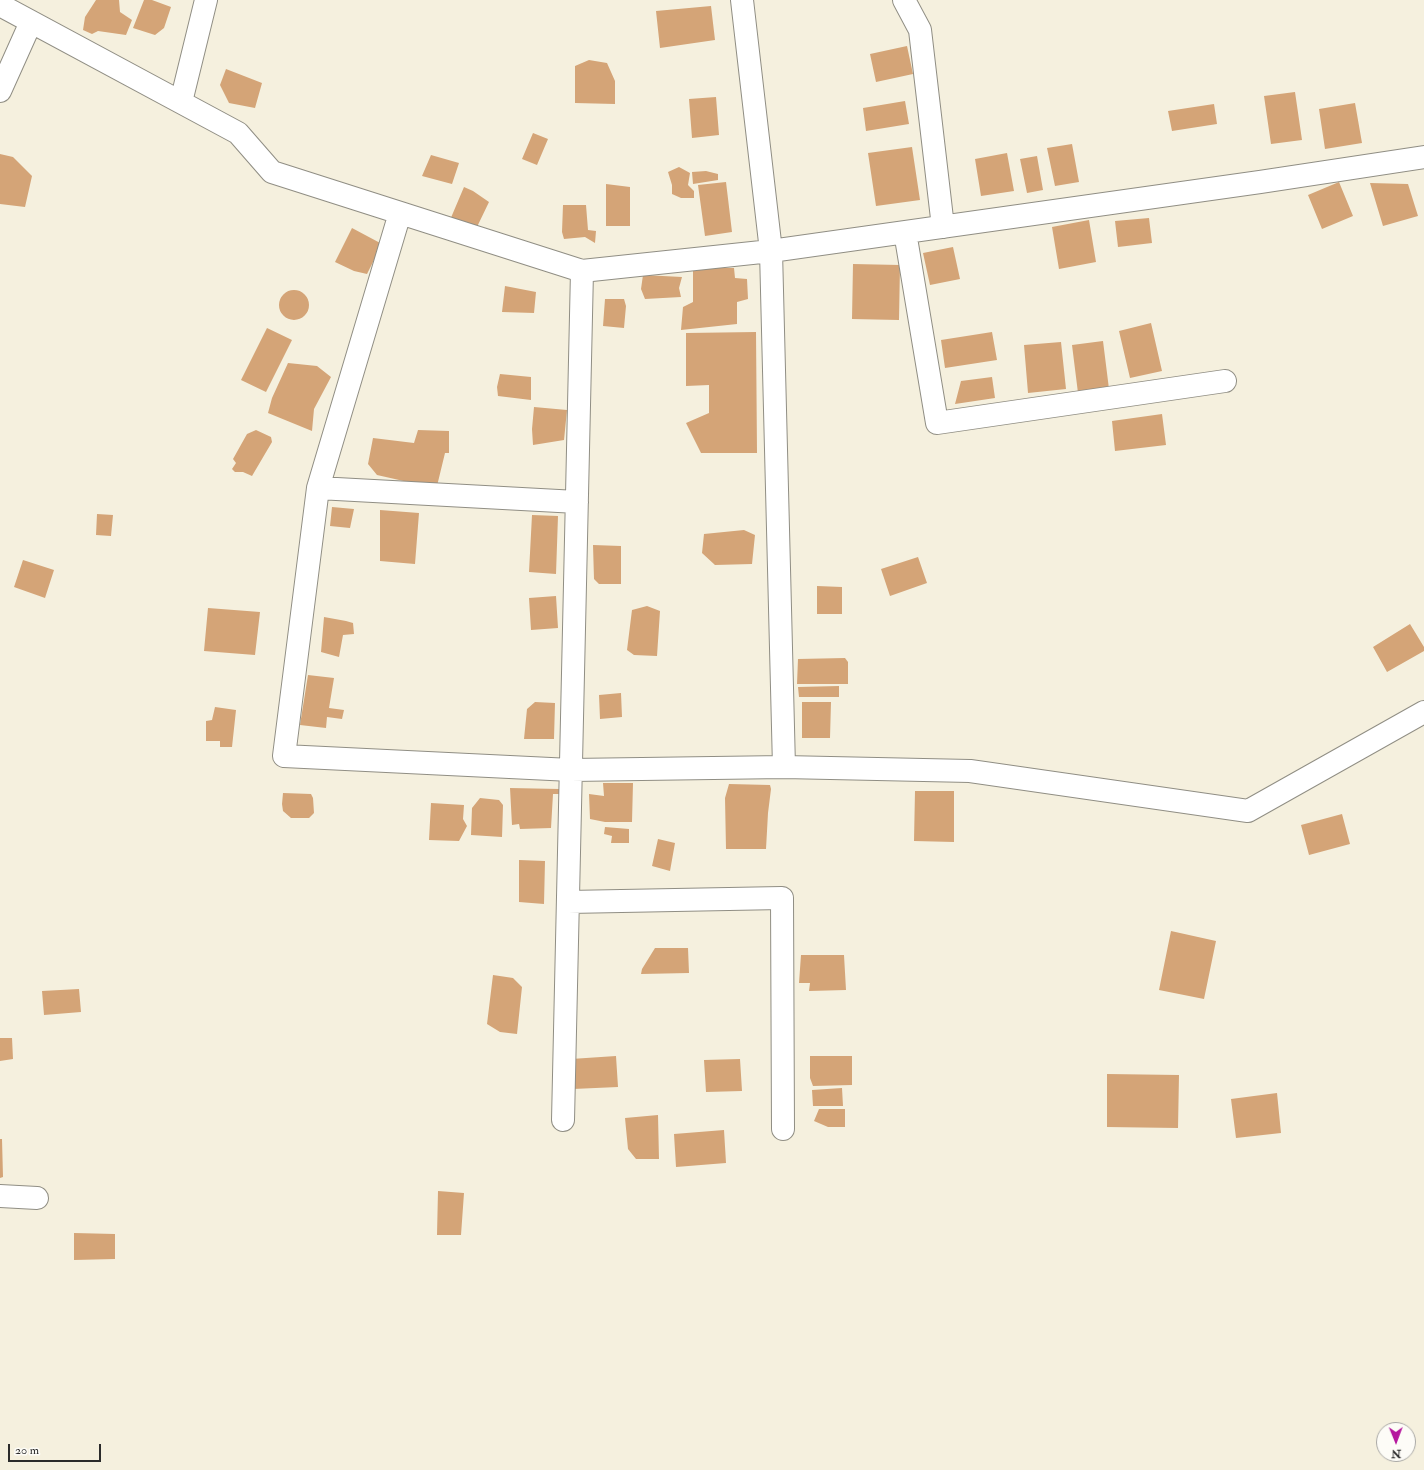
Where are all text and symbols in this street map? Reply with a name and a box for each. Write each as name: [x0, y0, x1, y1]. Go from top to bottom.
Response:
north arrow: [1376, 1422, 1416, 1462]
scale bar: [10, 1436, 103, 1462]
text: 20 m: [15, 1443, 39, 1458]
text: N: [1391, 1447, 1401, 1460]

